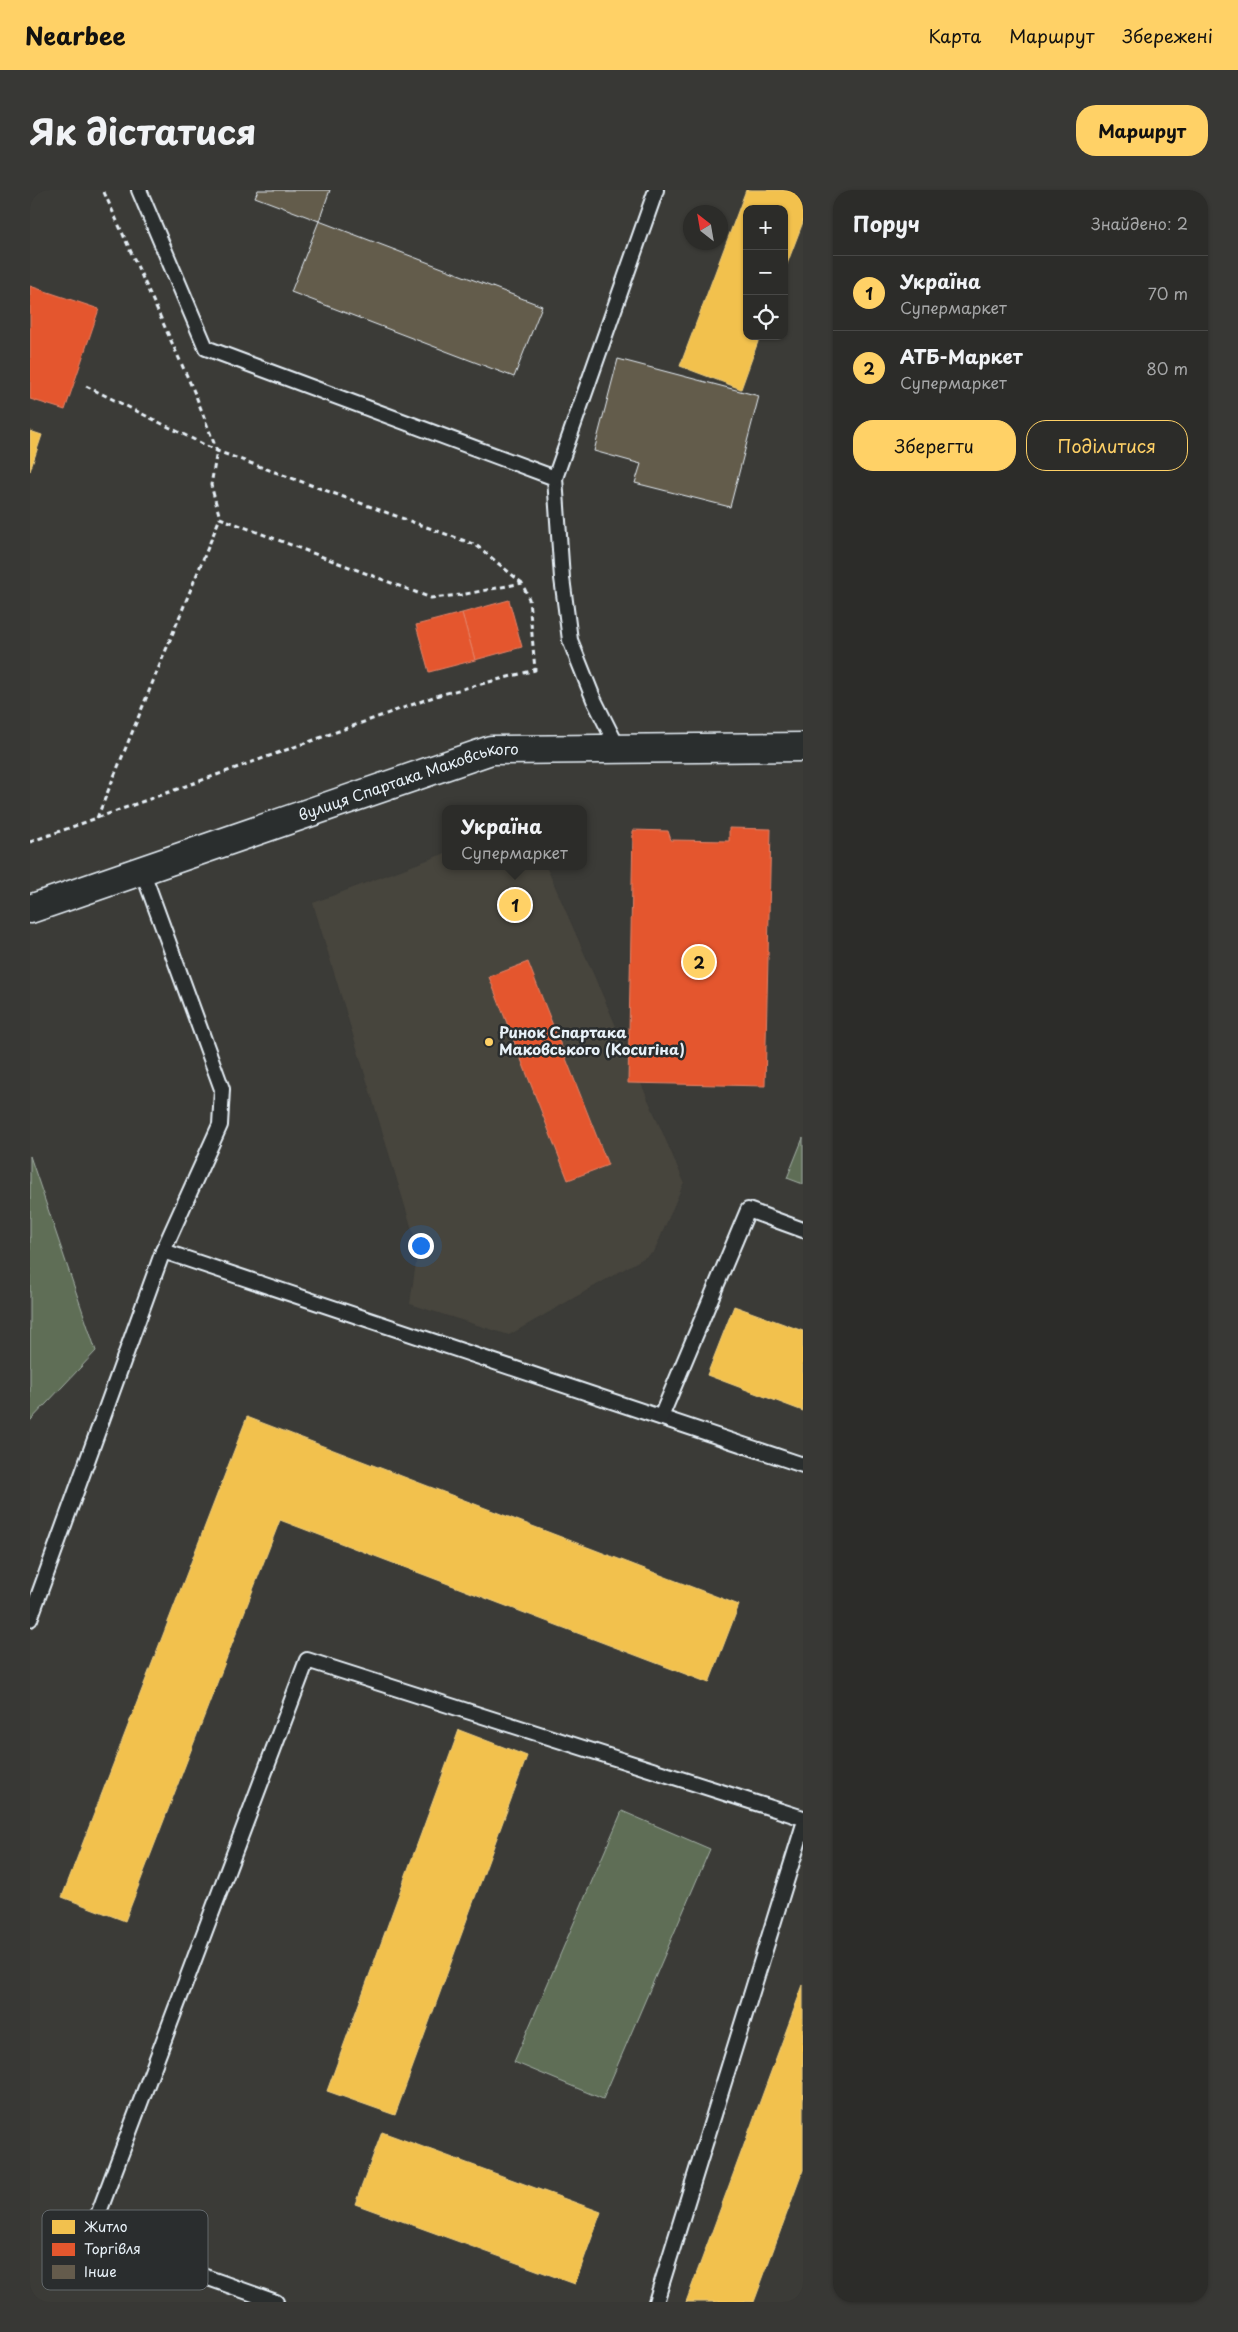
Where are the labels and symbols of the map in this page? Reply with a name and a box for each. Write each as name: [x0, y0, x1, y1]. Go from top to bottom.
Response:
north arrow: [683, 205, 728, 250]
street label: вулиця Спартака Маковського: [295, 736, 519, 826]
pin: 1: [499, 886, 531, 924]
pin: 2: [683, 943, 715, 981]
place label: Ринок Спартака Маковського (Косигіна): [499, 1020, 685, 1060]
marker: Ринок Спартака Маковського (Косигіна): [483, 1036, 495, 1048]
your location: [408, 1233, 434, 1259]
legend: [42, 2210, 208, 2290]
text: Житло: [84, 2216, 128, 2237]
text: Торгівля: [84, 2238, 141, 2259]
text: Інше: [84, 2261, 117, 2282]

